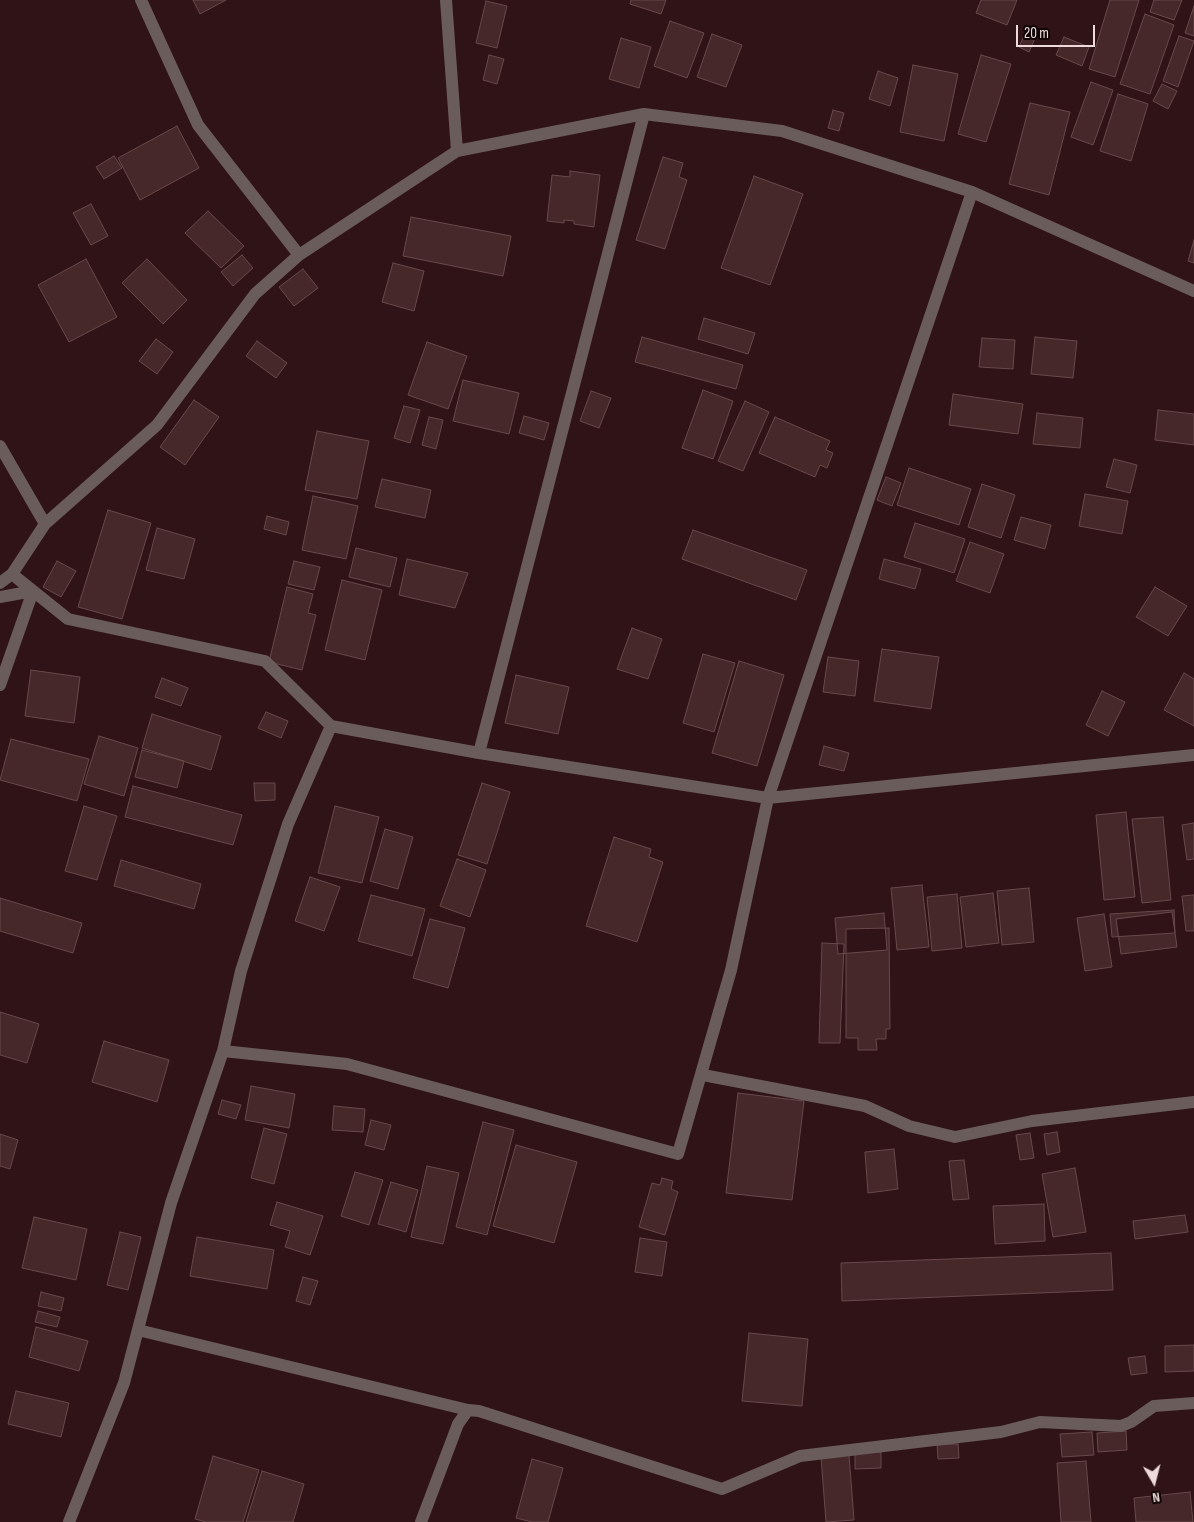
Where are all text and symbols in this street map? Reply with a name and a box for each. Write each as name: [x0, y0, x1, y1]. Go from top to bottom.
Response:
scale bar: [1019, 15, 1098, 47]
text: 20 m: [1024, 24, 1049, 43]
north arrow: [1129, 1457, 1179, 1507]
text: N: [1151, 1488, 1161, 1506]

